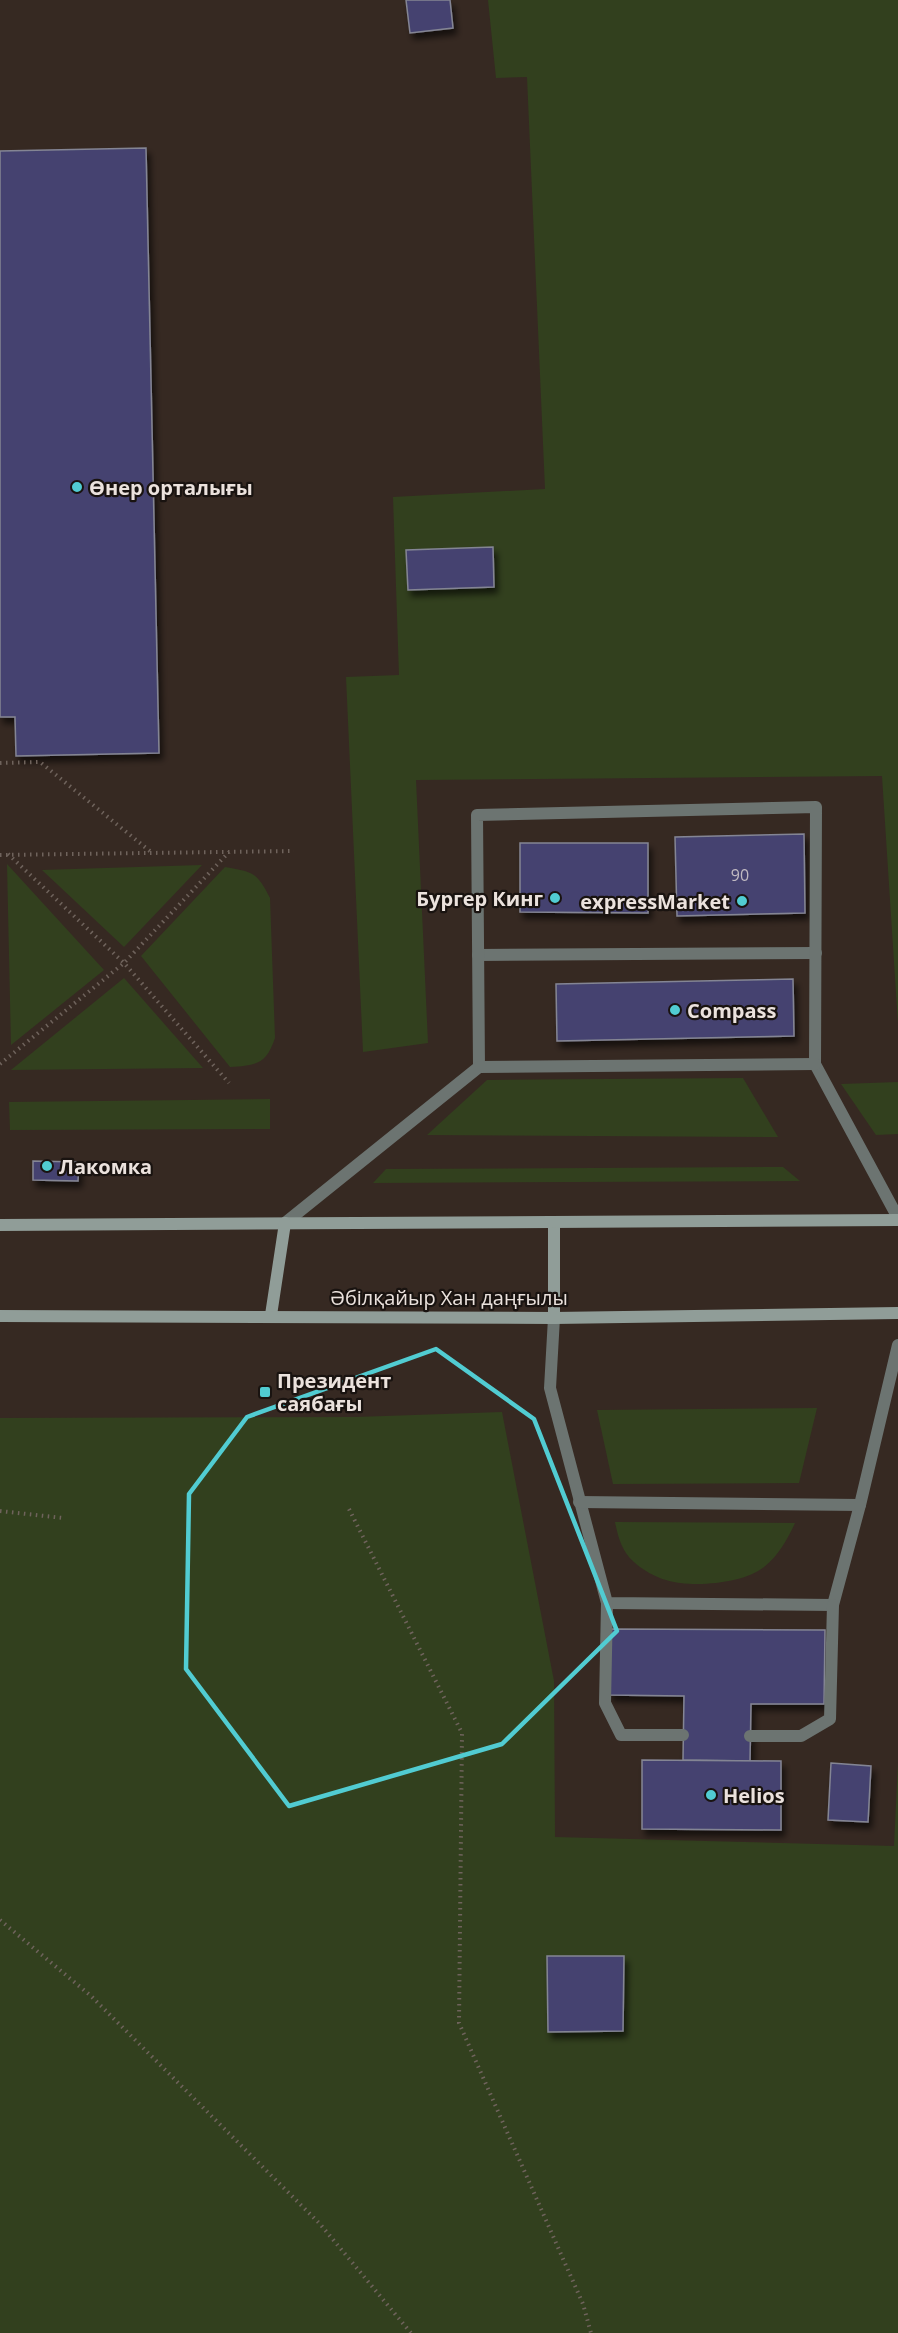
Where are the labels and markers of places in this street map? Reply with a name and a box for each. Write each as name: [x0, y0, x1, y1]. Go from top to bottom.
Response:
place label: Өнер орталығы: [89, 474, 253, 501]
marker: Өнер орталығы: [70, 480, 84, 494]
place label: Бургер Кинг: [416, 885, 543, 912]
place label: expressMarket: [580, 888, 730, 915]
marker: Бургер Кинг: [548, 891, 562, 905]
marker: expressMarket: [735, 894, 749, 908]
place label: Compass: [687, 997, 776, 1024]
marker: Compass: [668, 1003, 682, 1017]
place label: Лакомка: [59, 1153, 152, 1180]
marker: Лакомка: [40, 1159, 54, 1173]
place label: Президент саябағы: [277, 1367, 391, 1417]
marker: Президент саябағы: [258, 1385, 272, 1399]
place label: Helios: [723, 1782, 785, 1809]
marker: Helios: [704, 1788, 718, 1802]

